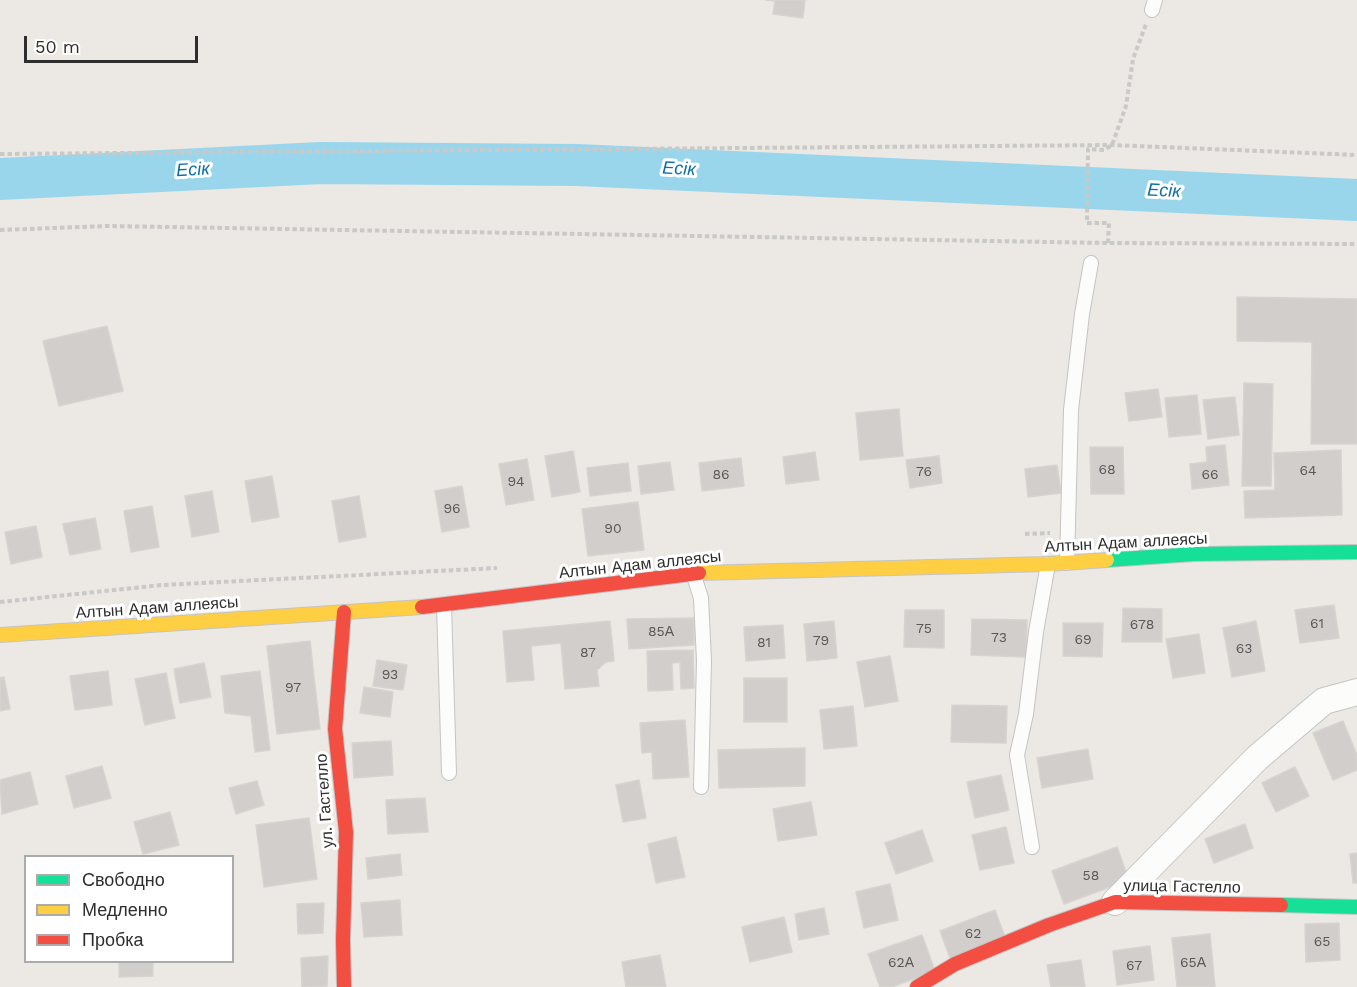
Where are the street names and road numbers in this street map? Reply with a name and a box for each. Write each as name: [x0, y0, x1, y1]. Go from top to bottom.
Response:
street label: Алтын Адам аллеясы: [1044, 529, 1208, 557]
street label: Алтын Адам аллеясы: [558, 547, 722, 583]
street label: Алтын Адам аллеясы: [75, 593, 239, 623]
street label: ул. Гастелло: [312, 753, 338, 849]
street label: улица Гастелло: [1123, 876, 1241, 898]

